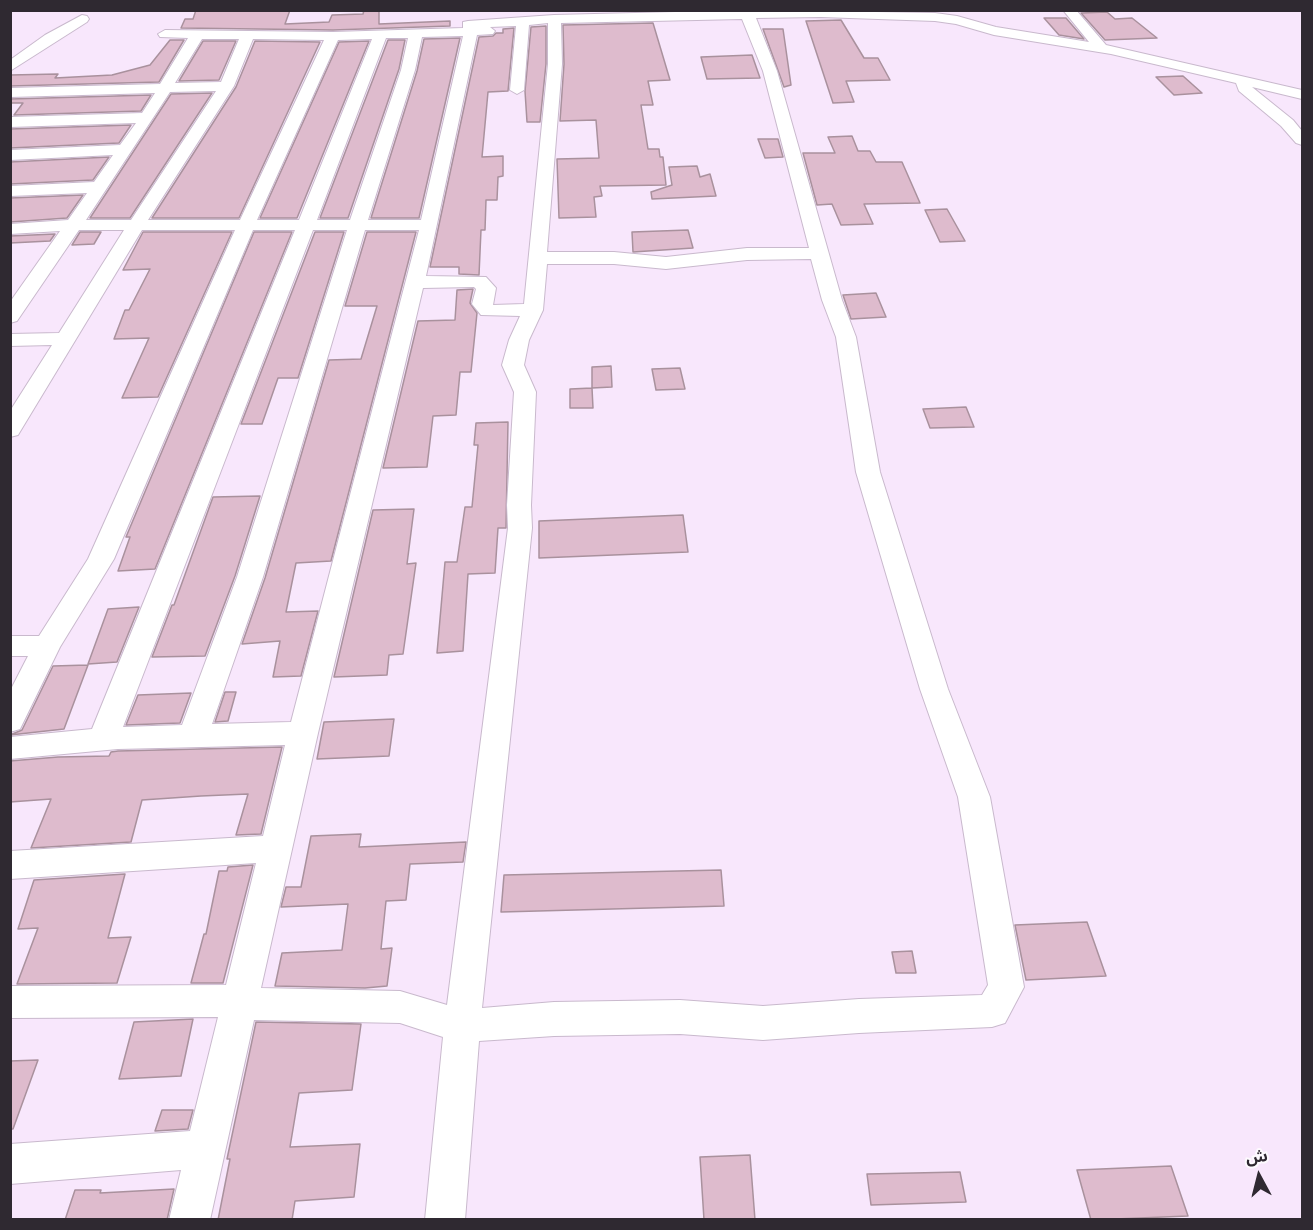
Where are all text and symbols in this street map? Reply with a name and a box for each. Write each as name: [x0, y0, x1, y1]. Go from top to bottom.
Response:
north arrow: [1229, 1146, 1289, 1206]
text: ش: [1245, 1147, 1269, 1169]

